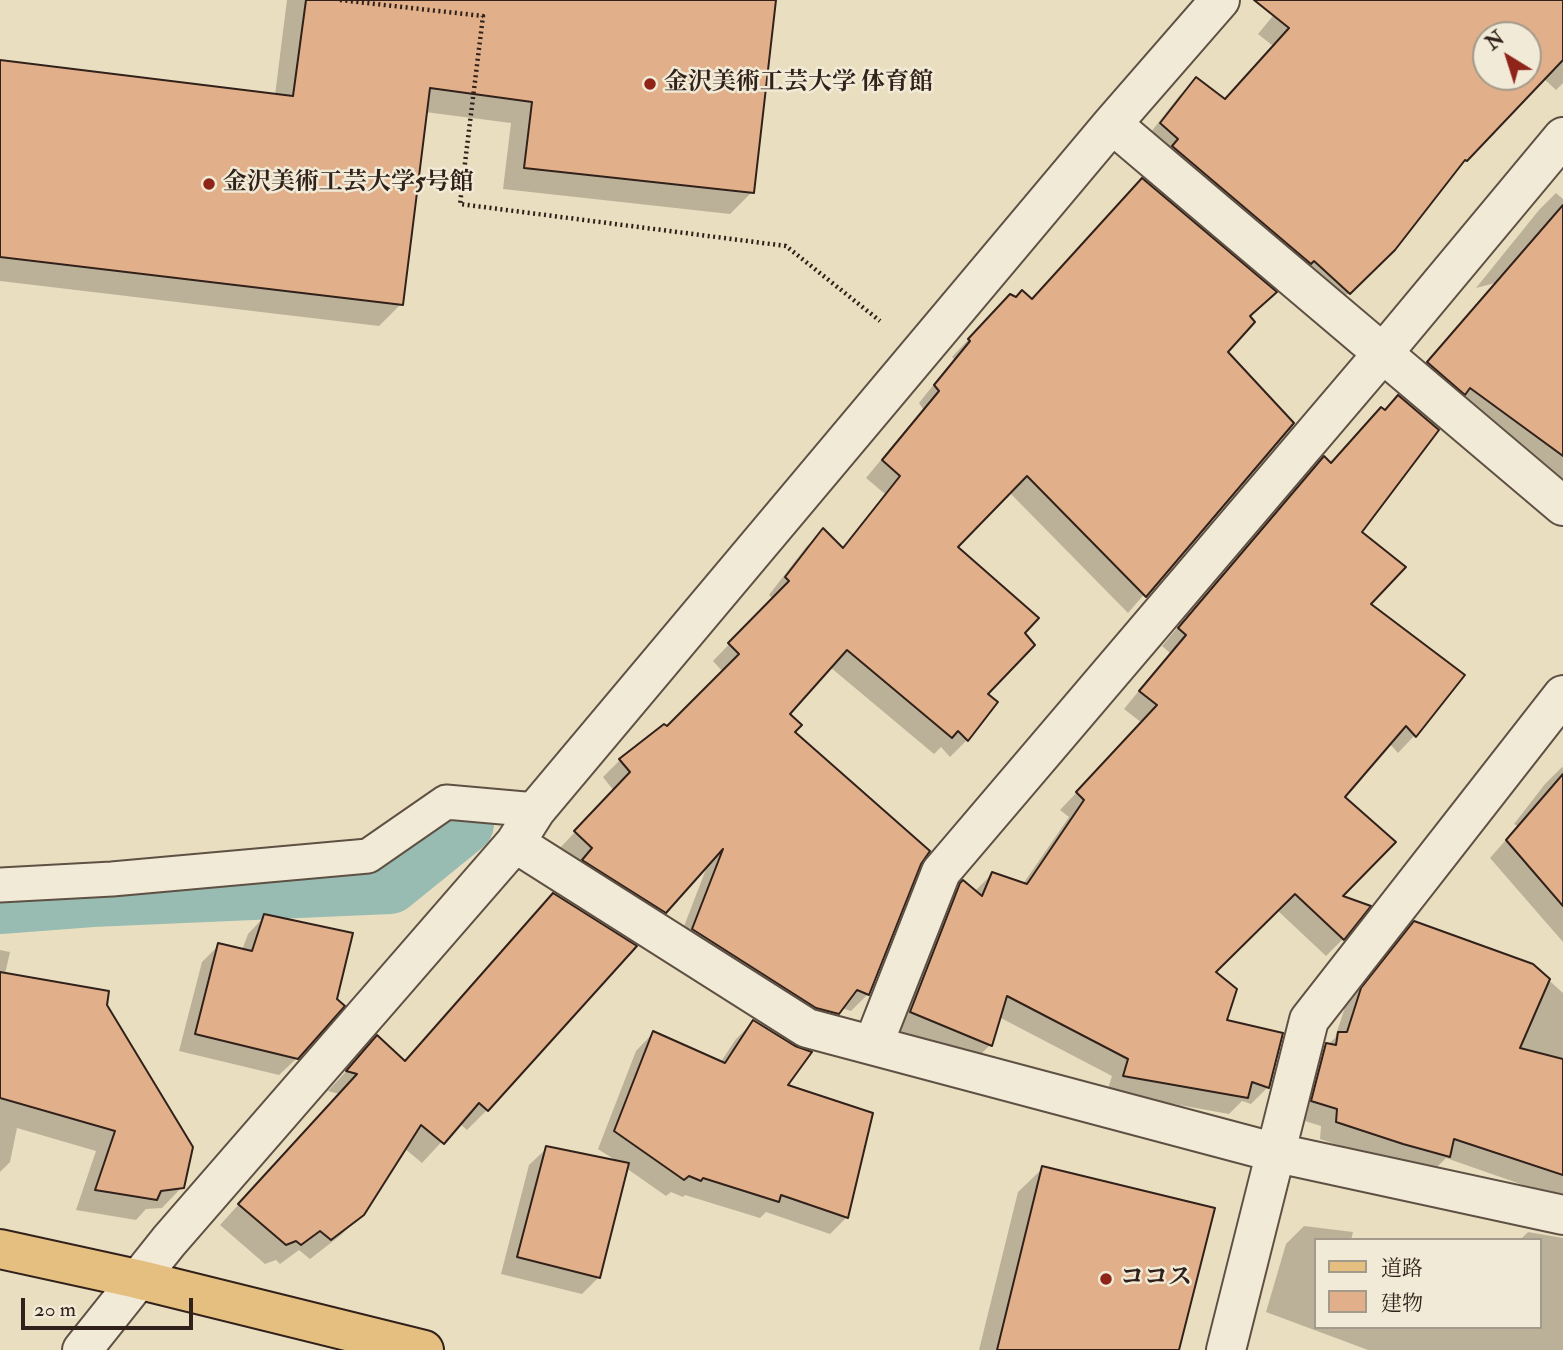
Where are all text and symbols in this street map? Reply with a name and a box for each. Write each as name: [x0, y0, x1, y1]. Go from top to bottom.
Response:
north arrow: [1472, 21, 1542, 91]
text: N: [1481, 26, 1509, 56]
place label: 金沢美術工芸大学 体育館: [664, 70, 933, 98]
marker: 金沢美術工芸大学 体育館: [642, 76, 658, 92]
place label: 金沢美術工芸大学5号館: [223, 170, 474, 198]
marker: 金沢美術工芸大学5号館: [201, 176, 217, 192]
legend: [1314, 1238, 1542, 1329]
text: 道路: [1381, 1255, 1423, 1282]
place label: ココス: [1120, 1265, 1192, 1293]
marker: ココス: [1098, 1271, 1114, 1287]
scale bar: [24, 1284, 196, 1328]
text: 建物: [1381, 1290, 1423, 1317]
text: 20 m: [34, 1296, 76, 1323]

